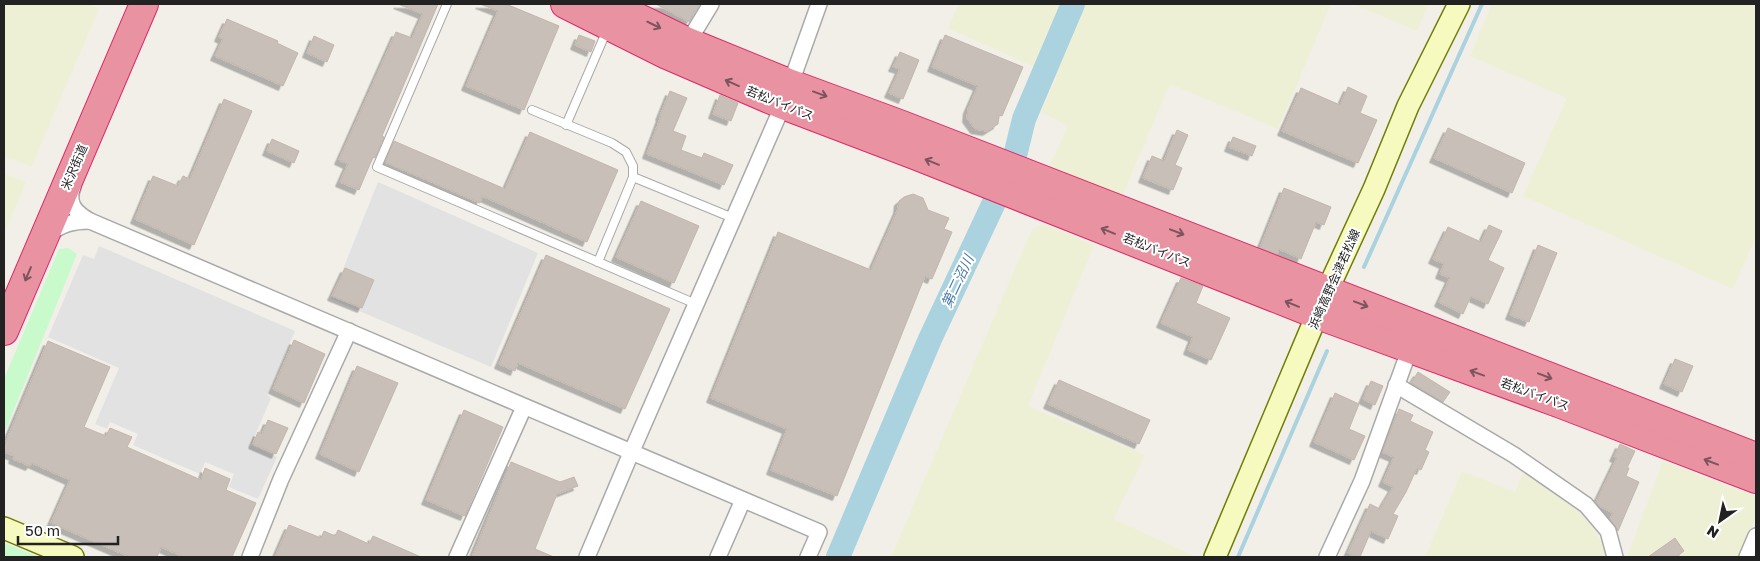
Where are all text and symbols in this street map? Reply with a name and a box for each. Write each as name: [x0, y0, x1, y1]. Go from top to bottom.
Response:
one-way arrow: [646, 21, 661, 30]
one-way arrow: [725, 78, 740, 88]
street label: 若松バイパス: [744, 83, 816, 123]
one-way arrow: [812, 90, 827, 99]
street label: 米沢街道: [58, 142, 90, 192]
one-way arrow: [925, 156, 940, 166]
one-way arrow: [1101, 226, 1117, 235]
street label: 浜崎高野会津若松線: [1305, 227, 1363, 331]
one-way arrow: [1169, 228, 1184, 238]
street label: 若松バイパス: [1121, 230, 1193, 270]
water label: 第二沼川: [937, 250, 977, 310]
one-way arrow: [23, 266, 33, 281]
one-way arrow: [1285, 299, 1300, 309]
one-way arrow: [1352, 300, 1368, 309]
one-way arrow: [1470, 368, 1485, 377]
one-way arrow: [1537, 371, 1552, 381]
street label: 若松バイパス: [1499, 375, 1571, 413]
one-way arrow: [1704, 456, 1719, 466]
north arrow: [1695, 496, 1745, 546]
scale bar: [18, 514, 118, 546]
text: 50 m: [25, 521, 60, 539]
text: N: [1704, 522, 1722, 542]

